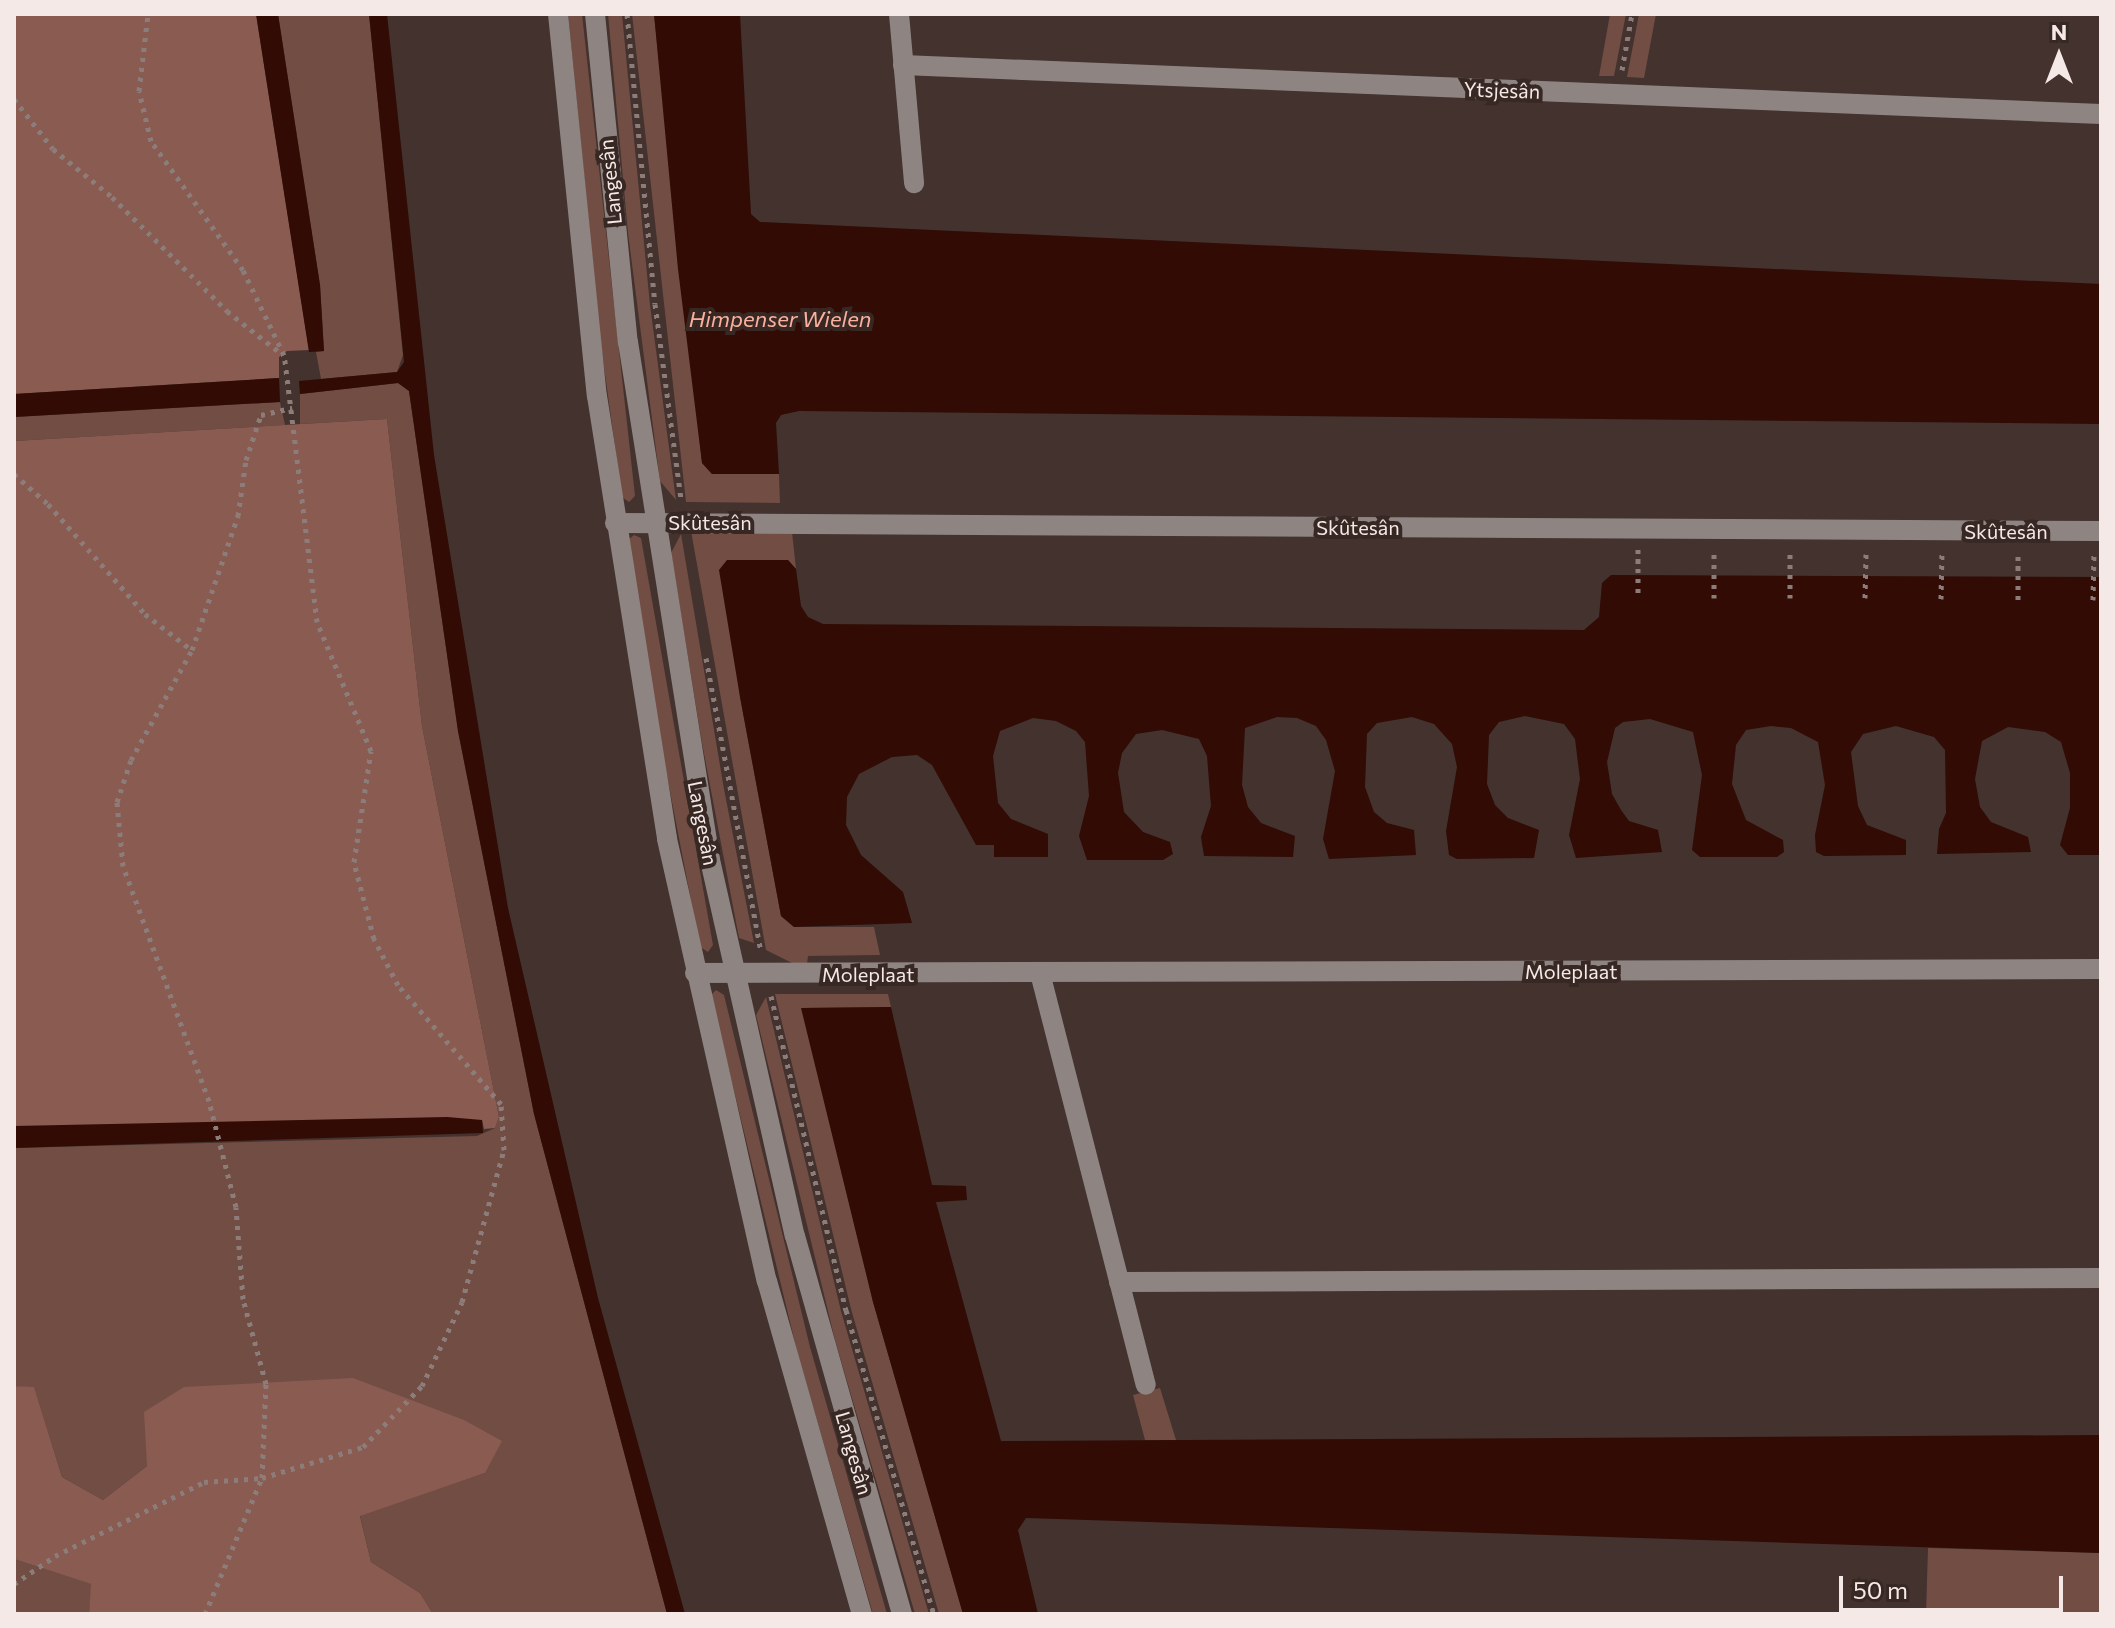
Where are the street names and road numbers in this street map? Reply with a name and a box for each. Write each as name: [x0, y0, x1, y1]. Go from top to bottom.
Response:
street label: Ytsjesân: [1463, 77, 1541, 103]
street label: Langesân: [594, 138, 626, 226]
street label: Skûtesân: [668, 510, 752, 534]
street label: Skûtesân: [1316, 515, 1400, 539]
street label: Skûtesân: [1964, 519, 2048, 543]
street label: Langesân: [683, 779, 723, 867]
street label: Moleplaat: [1525, 959, 1617, 983]
street label: Moleplaat: [822, 962, 914, 986]
street label: Langesân: [831, 1409, 877, 1497]

